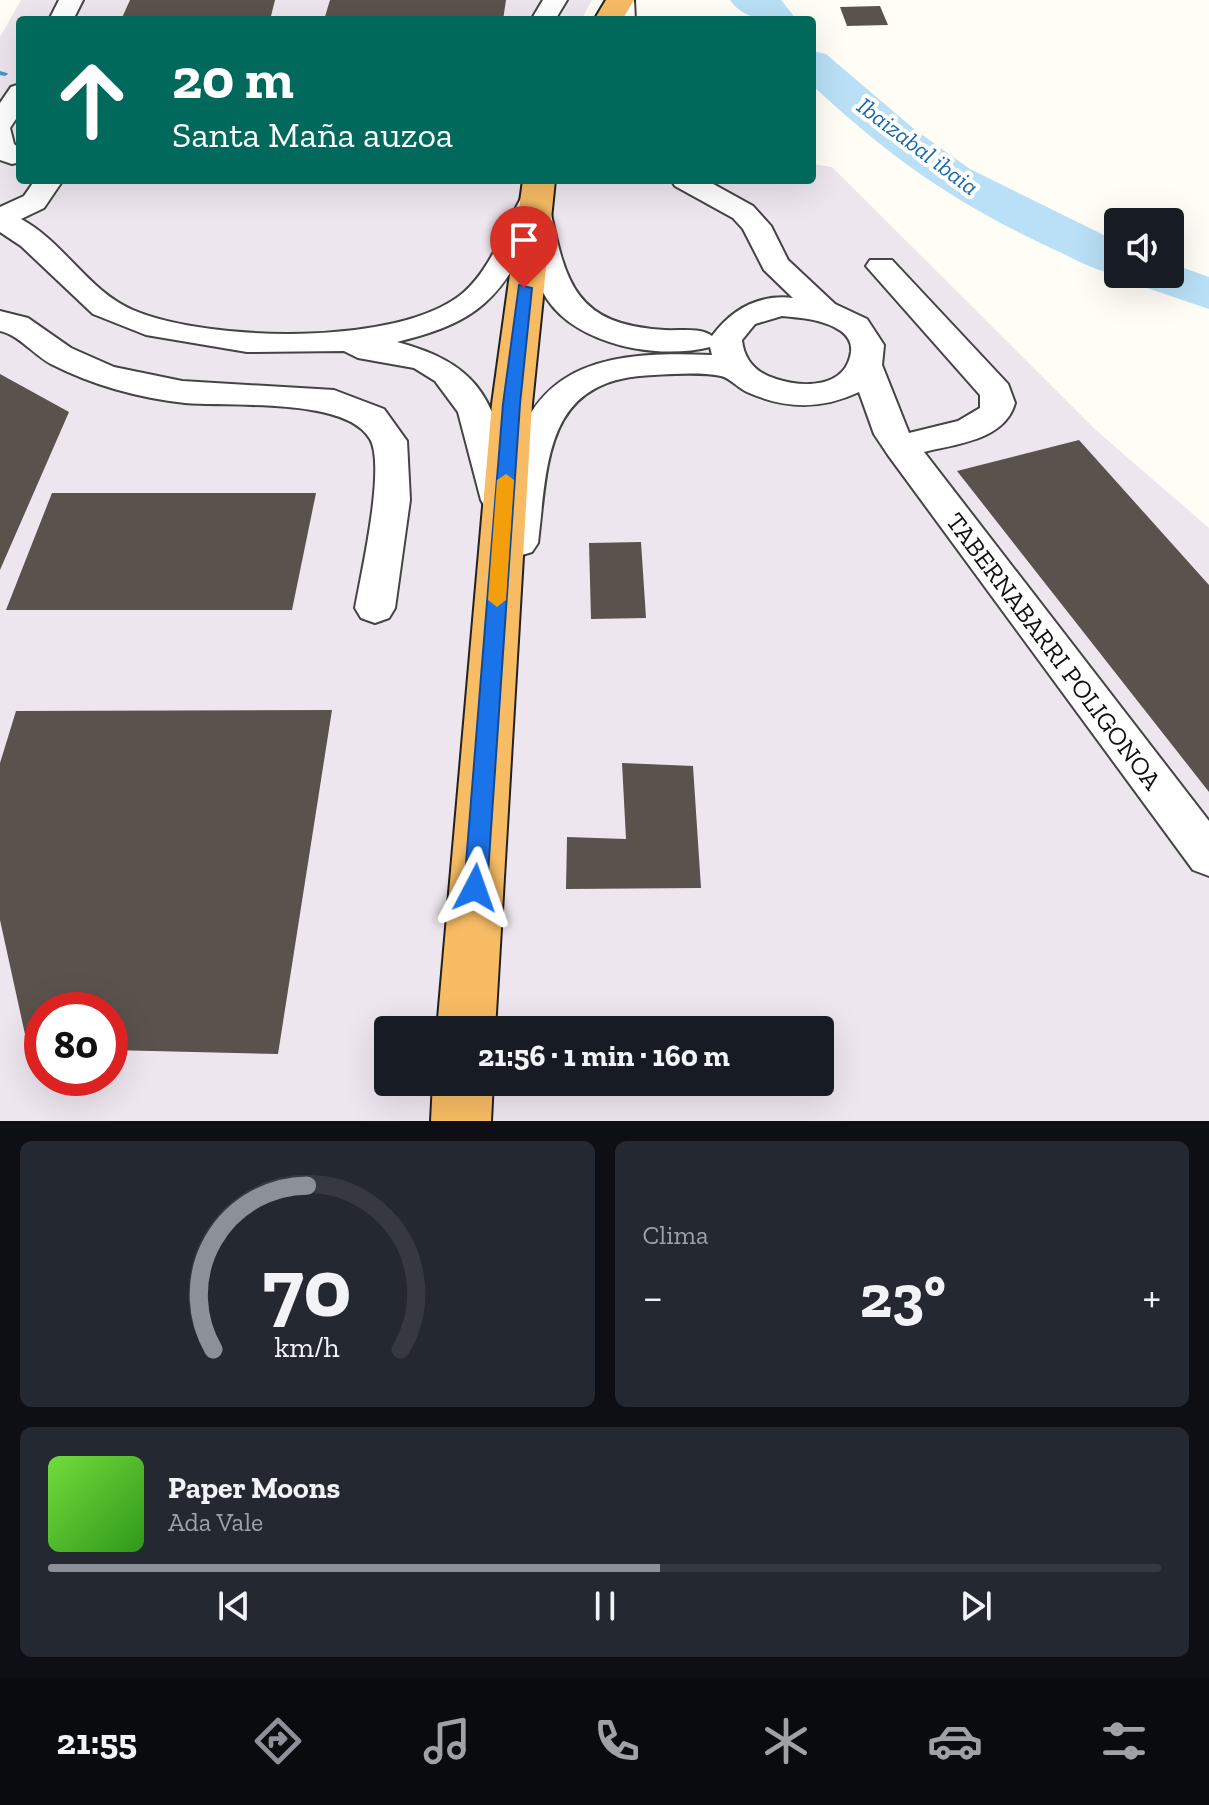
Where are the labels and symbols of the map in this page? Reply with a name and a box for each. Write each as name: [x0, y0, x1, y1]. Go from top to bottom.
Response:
water label: Ibaizabal ibaia: [852, 91, 984, 201]
pin: [490, 206, 558, 288]
street label: TABERNABARRI POLIGONOA: [939, 506, 1169, 797]
position arrow: [433, 846, 517, 930]
speed limit sign: 80: [24, 992, 128, 1096]

